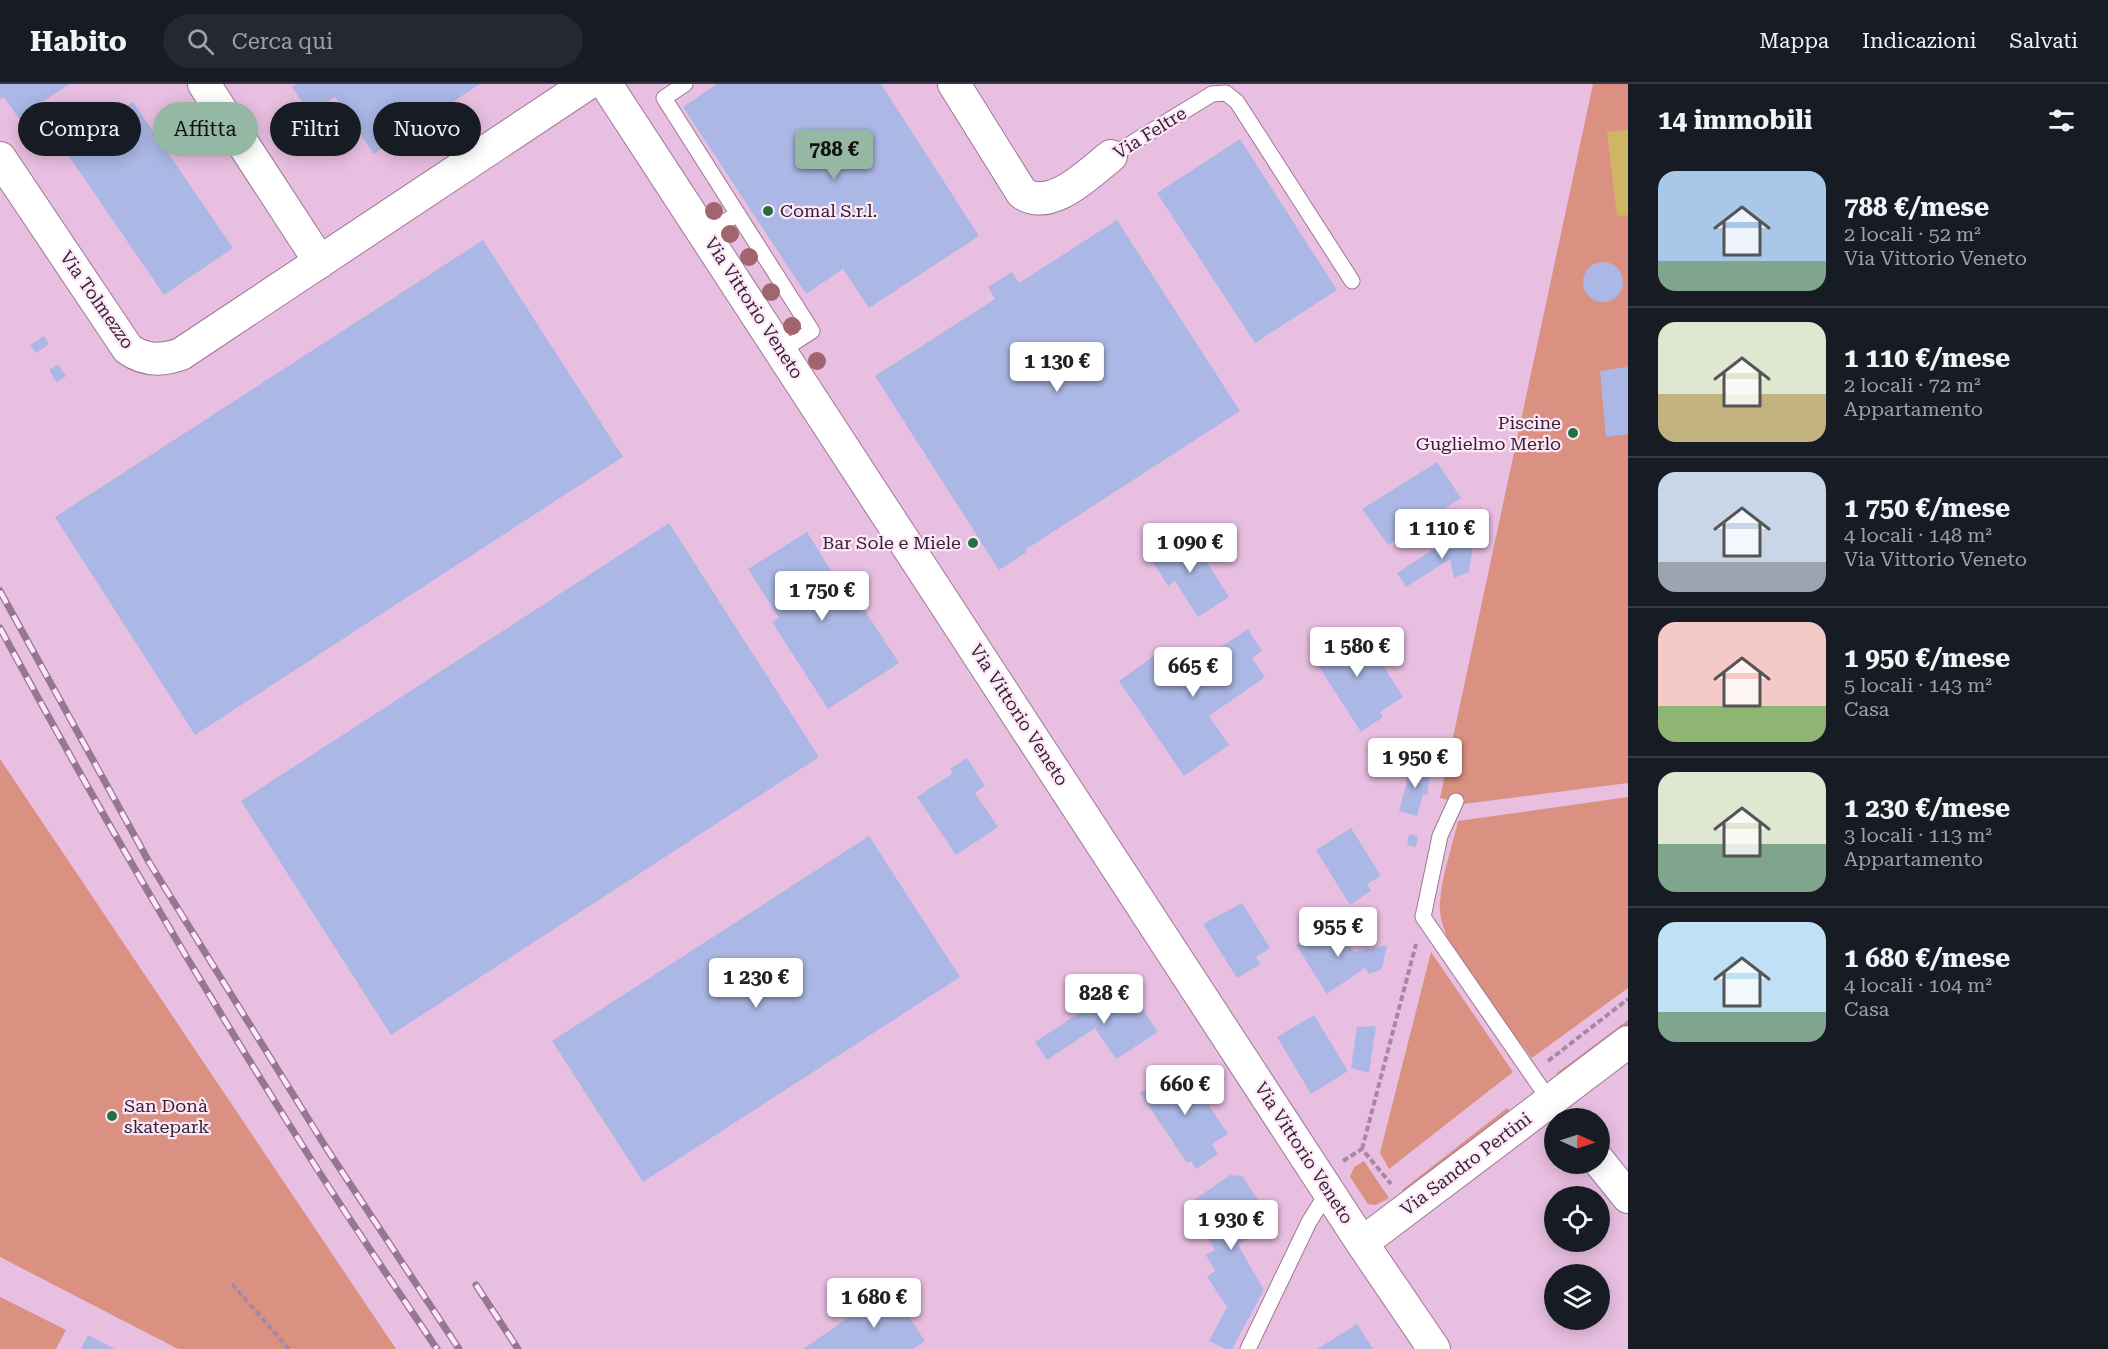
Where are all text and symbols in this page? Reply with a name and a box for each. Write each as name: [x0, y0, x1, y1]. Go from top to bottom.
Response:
search box: [163, 14, 583, 68]
text: Habito: [30, 25, 127, 58]
icon: search: [184, 25, 217, 58]
text: Cerca qui: [232, 29, 333, 54]
text: Mappa: [1759, 29, 1829, 53]
text: Indicazioni: [1862, 29, 1976, 53]
text: Salvati: [2009, 29, 2078, 53]
chip: Compra: [18, 102, 141, 156]
chip: Affitta: [153, 102, 258, 156]
chip: Filtri: [270, 102, 361, 156]
chip: Nuovo: [373, 102, 481, 156]
street label: Via Feltre: [1110, 102, 1190, 163]
icon: filters: [2045, 104, 2078, 137]
text: 14 immobili: [1658, 105, 1812, 135]
pin: 788 €: [792, 130, 876, 181]
text: 788 €: [809, 137, 859, 161]
text: 788 €/mese: [1844, 192, 1989, 222]
icon: home: [1706, 195, 1778, 267]
place label: Comal S.r.l.: [780, 200, 877, 221]
marker: Comal S.r.l.: [761, 204, 775, 218]
text: 2 locali · 52 m²: [1844, 222, 1981, 246]
street label: Via Vittorio Veneto: [701, 233, 808, 383]
text: Via Vittorio Veneto: [1844, 246, 2027, 270]
street label: Via Tolmezzo: [56, 247, 139, 353]
pin: 1 130 €: [1002, 342, 1112, 393]
text: 1 110 €/mese: [1844, 343, 2010, 373]
icon: home: [1706, 346, 1778, 418]
text: 1 130 €: [1024, 349, 1090, 373]
text: 2 locali · 72 m²: [1844, 373, 1981, 397]
text: Appartamento: [1844, 397, 1983, 421]
place label: Piscine Guglielmo Merlo: [1416, 412, 1561, 454]
marker: Piscine Guglielmo Merlo: [1566, 426, 1580, 440]
text: 1 750 €/mese: [1844, 493, 2010, 523]
icon: home: [1706, 496, 1778, 568]
pin: 1 110 €: [1387, 509, 1497, 560]
text: 1 110 €: [1409, 516, 1475, 540]
pin: 1 090 €: [1135, 523, 1245, 574]
text: 4 locali · 148 m²: [1844, 523, 1992, 547]
text: 1 090 €: [1157, 530, 1223, 554]
place label: Bar Sole e Miele: [822, 532, 961, 553]
marker: Bar Sole e Miele: [966, 536, 980, 550]
text: Via Vittorio Veneto: [1844, 547, 2027, 571]
pin: 1 750 €: [767, 571, 877, 622]
text: 1 750 €: [789, 578, 855, 602]
pin: 1 580 €: [1302, 627, 1412, 678]
text: 1 580 €: [1324, 634, 1390, 658]
street label: Via Vittorio Veneto: [966, 640, 1073, 790]
text: 1 950 €/mese: [1844, 643, 2010, 673]
icon: home: [1706, 646, 1778, 718]
pin: 665 €: [1151, 647, 1235, 698]
text: 665 €: [1168, 654, 1218, 678]
text: 5 locali · 143 m²: [1844, 673, 1992, 697]
text: Casa: [1844, 697, 1889, 721]
pin: 1 950 €: [1360, 738, 1470, 789]
text: 1 950 €: [1382, 745, 1448, 769]
text: 1 230 €/mese: [1844, 793, 2010, 823]
icon: home: [1706, 796, 1778, 868]
text: 3 locali · 113 m²: [1844, 823, 1992, 847]
text: Appartamento: [1844, 847, 1983, 871]
pin: 955 €: [1296, 907, 1380, 958]
text: 955 €: [1313, 914, 1363, 938]
text: 1 680 €/mese: [1844, 943, 2010, 973]
icon: home: [1706, 946, 1778, 1018]
pin: 1 230 €: [701, 958, 811, 1009]
text: 1 230 €: [723, 965, 789, 989]
text: 4 locali · 104 m²: [1844, 973, 1992, 997]
pin: 828 €: [1062, 974, 1146, 1025]
text: 828 €: [1079, 981, 1129, 1005]
text: Casa: [1844, 997, 1889, 1021]
pin: 660 €: [1143, 1065, 1227, 1116]
text: 660 €: [1160, 1072, 1210, 1096]
street label: Via Vittorio Veneto: [1251, 1078, 1358, 1228]
place label: San Donà skatepark: [124, 1095, 209, 1137]
street label: Via Sandro Pertini: [1396, 1107, 1535, 1220]
north arrow: [1544, 1108, 1610, 1174]
map controls: [1544, 1108, 1610, 1330]
marker: San Donà skatepark: [105, 1109, 119, 1123]
button: locate: [1544, 1186, 1610, 1252]
pin: 1 930 €: [1176, 1200, 1286, 1251]
text: 1 930 €: [1198, 1207, 1264, 1231]
button: layers: [1544, 1264, 1610, 1330]
pin: 1 680 €: [819, 1278, 929, 1329]
text: 1 680 €: [841, 1285, 907, 1309]

